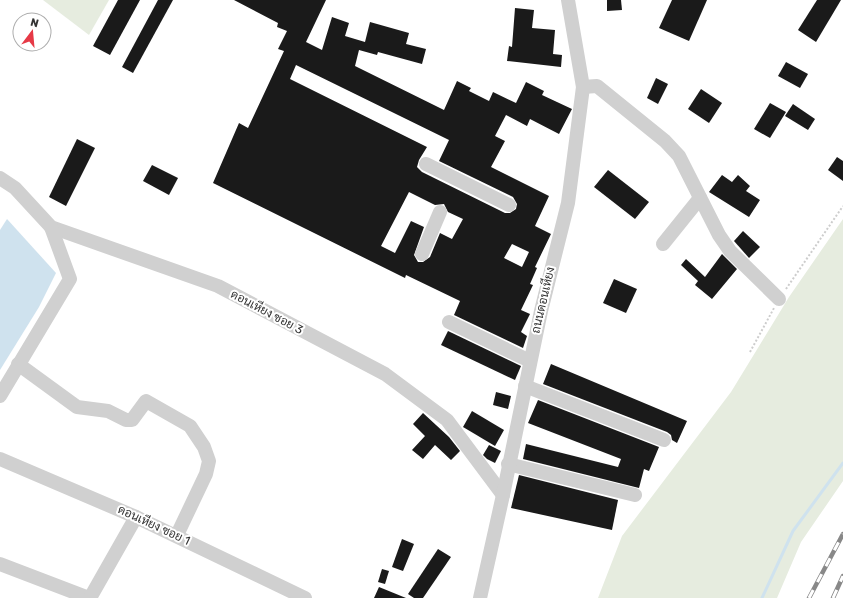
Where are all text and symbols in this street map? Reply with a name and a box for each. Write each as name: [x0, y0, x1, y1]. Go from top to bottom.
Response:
north arrow: [12, 12, 52, 52]
text: N: [29, 16, 40, 30]
street label: ถนนดอนเหียง: [528, 265, 557, 335]
street label: ดอนเหียง ซอย 3: [228, 286, 306, 337]
street label: ดอนเหียง ซอย 1: [116, 501, 193, 548]

